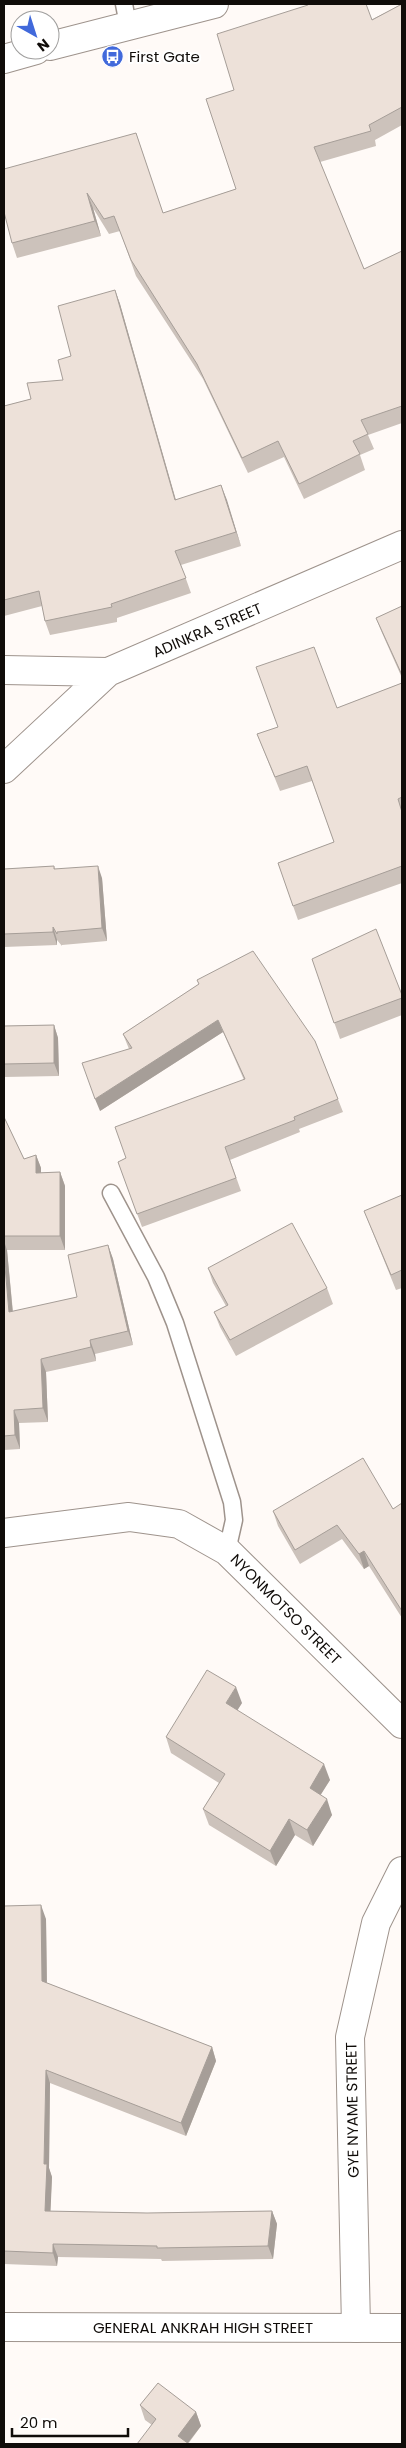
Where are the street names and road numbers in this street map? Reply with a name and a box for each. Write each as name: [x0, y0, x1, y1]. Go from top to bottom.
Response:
street label: ADINKRA STREET: [149, 598, 265, 662]
street label: NYONMOTSO STREET: [226, 1549, 346, 1669]
street label: GYE NYAME STREET: [340, 2042, 364, 2178]
street label: GENERAL ANKRAH HIGH STREET: [93, 2317, 313, 2338]

